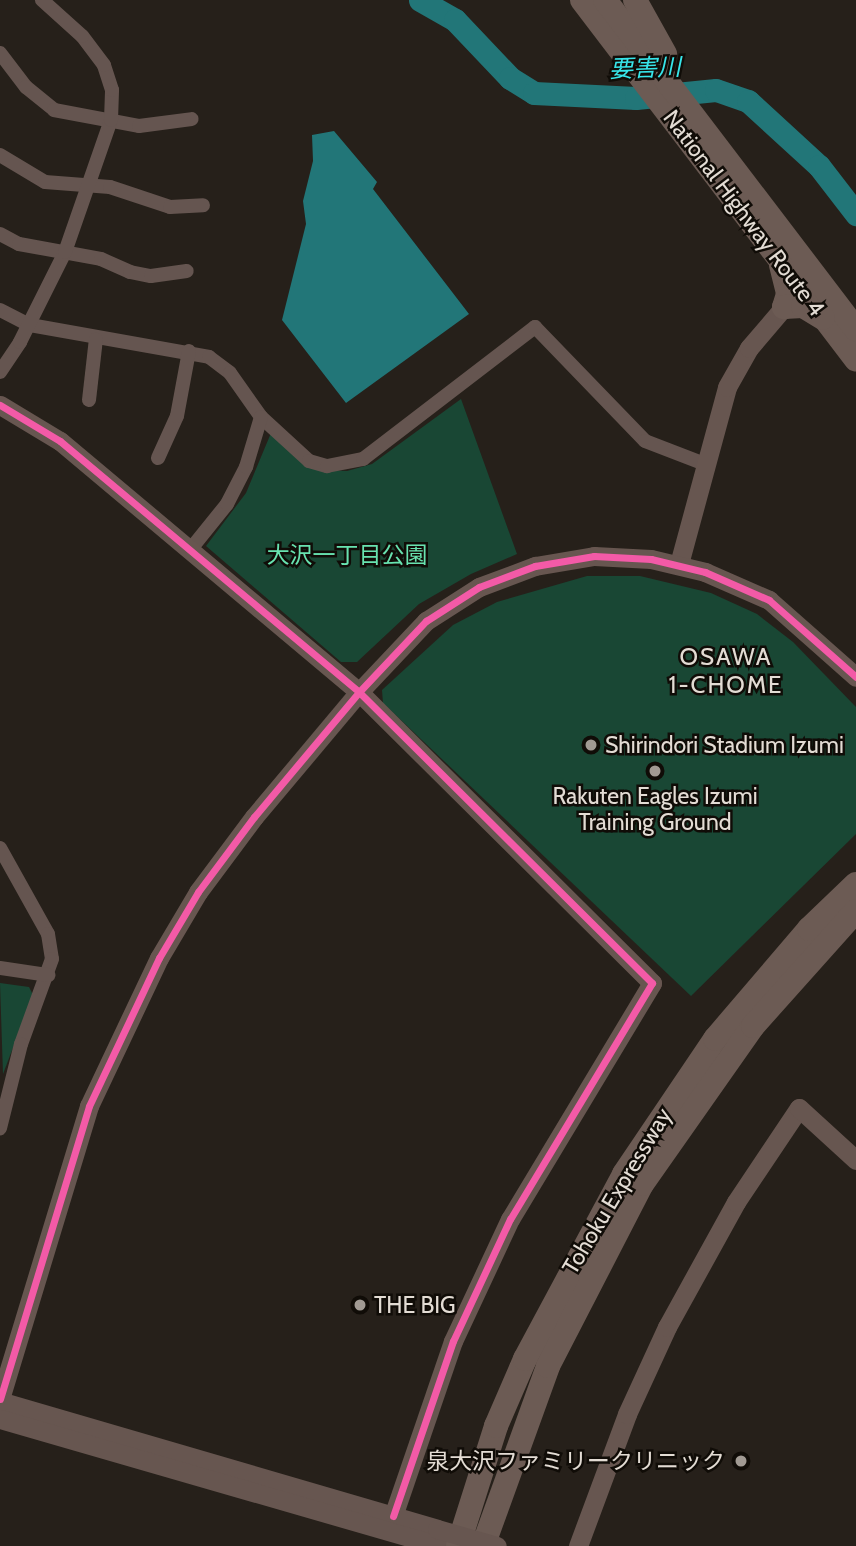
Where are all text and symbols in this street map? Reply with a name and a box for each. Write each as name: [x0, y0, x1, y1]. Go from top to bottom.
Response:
water label: 要害川: [609, 52, 681, 84]
street label: National Highway Route 4: [657, 104, 831, 322]
park label: 大沢一丁目公園: [267, 541, 427, 569]
district label: OSAWA 1-CHOME: [669, 643, 783, 699]
place label: Shirindori Stadium Izumi: [605, 731, 844, 759]
marker: Shirindori Stadium Izumi: [583, 737, 599, 753]
marker: Rakuten Eagles Izumi Training Ground: [647, 763, 663, 779]
place label: Rakuten Eagles Izumi Training Ground: [552, 782, 758, 836]
street label: Tohoku Expressway: [557, 1103, 677, 1279]
place label: THE BIG: [374, 1291, 455, 1319]
marker: THE BIG: [352, 1297, 368, 1313]
place label: 泉大沢ファミリークリニック: [426, 1447, 725, 1475]
marker: 泉大沢ファミリークリニック: [731, 1451, 751, 1471]

